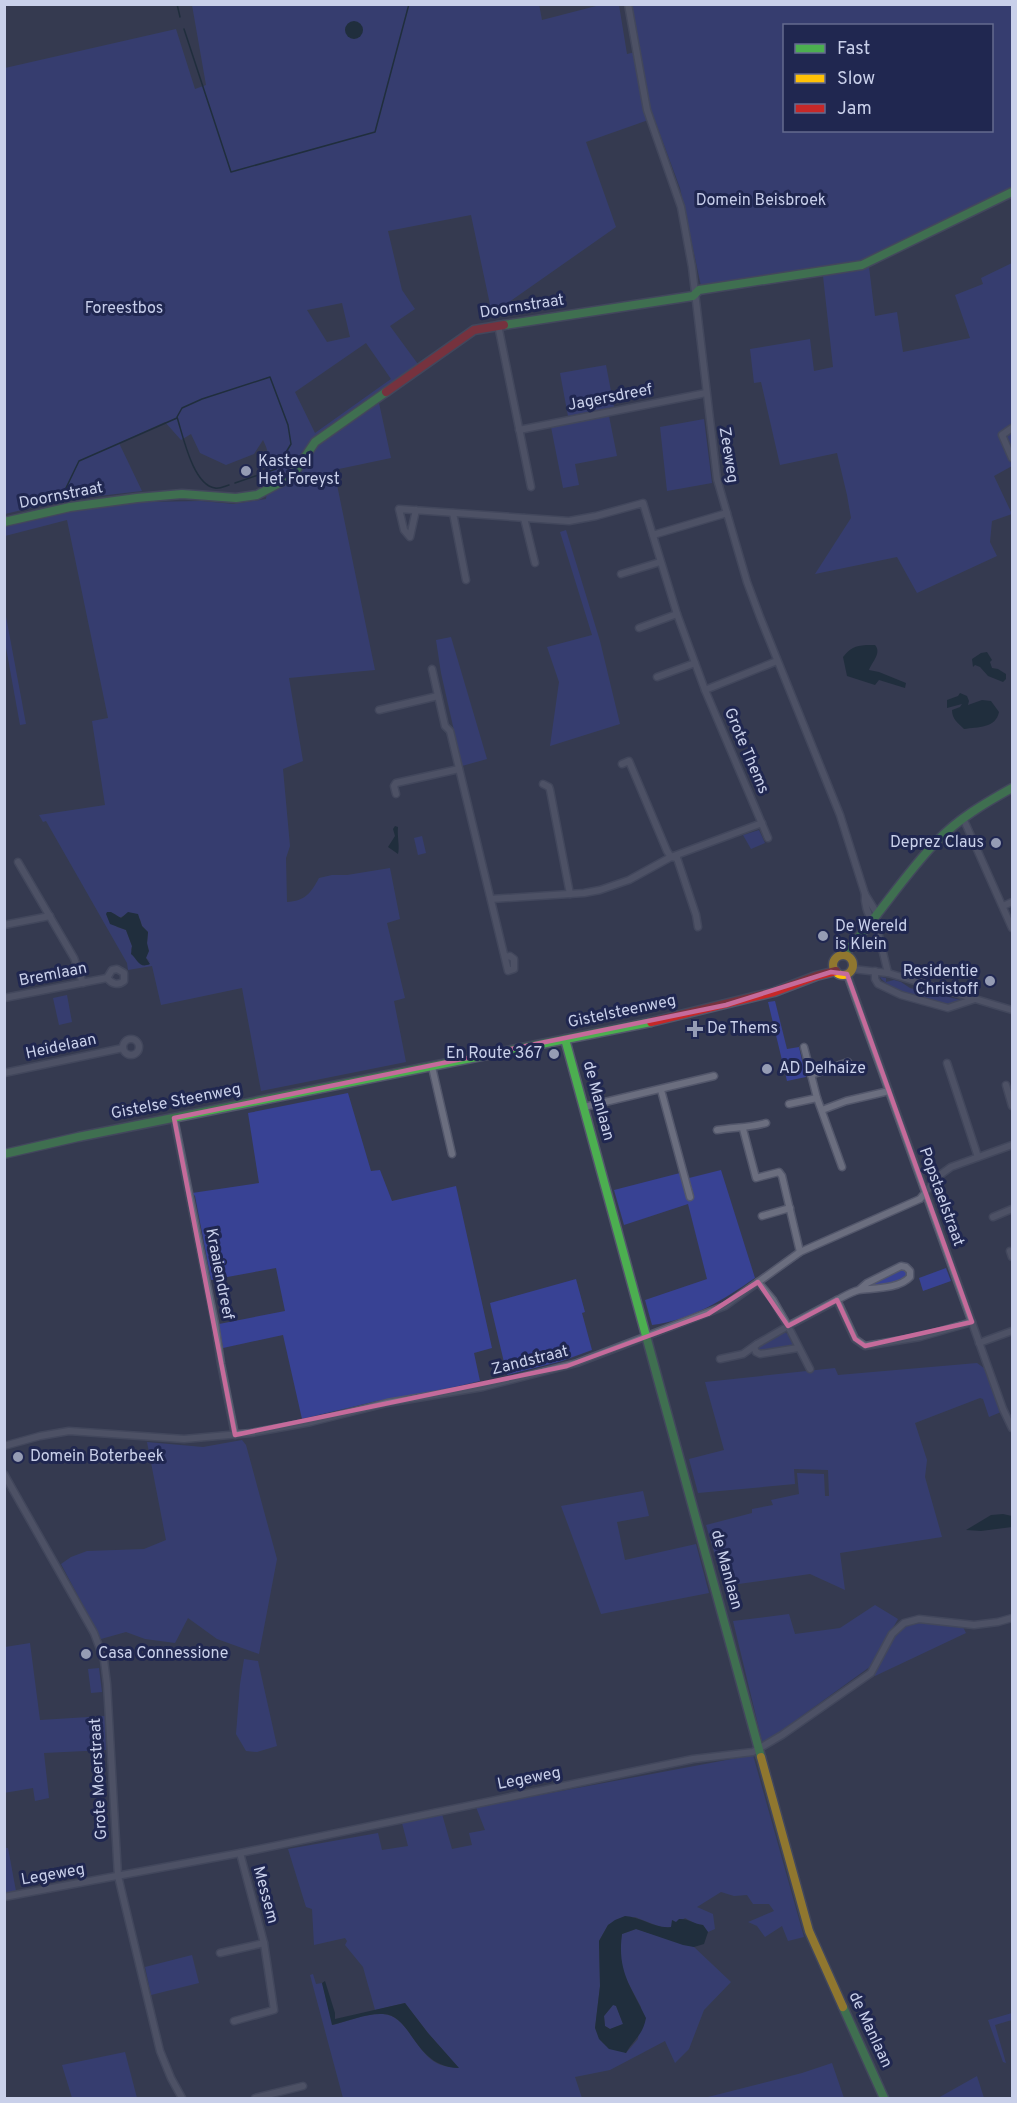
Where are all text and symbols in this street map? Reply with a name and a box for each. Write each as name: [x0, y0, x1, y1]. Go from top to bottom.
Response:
legend: [783, 24, 993, 132]
text: Fast: [837, 38, 870, 61]
text: Slow: [837, 68, 875, 91]
text: Jam: [837, 98, 872, 121]
park label: Domein Beisbroek: [696, 191, 826, 211]
street label: Doornstraat: [478, 290, 566, 324]
park label: Foreestbos: [85, 299, 163, 319]
street label: Jagersdreef: [566, 380, 655, 416]
street label: Zeeweg: [714, 425, 742, 485]
place label: Kasteel Het Foreyst: [258, 452, 340, 490]
marker: Kasteel Het Foreyst: [239, 464, 253, 478]
street label: Doornstraat: [17, 478, 105, 514]
street label: Grote Thems: [719, 705, 773, 797]
place label: Deprez Claus: [890, 833, 984, 853]
marker: Deprez Claus: [989, 836, 1003, 850]
place label: De Wereld is Klein: [835, 917, 907, 955]
marker: De Wereld is Klein: [816, 929, 830, 943]
street label: Bremlaan: [17, 959, 89, 991]
place label: Residentie Christoff: [903, 962, 978, 1000]
marker: Residentie Christoff: [983, 974, 997, 988]
street label: Gistelsteenweg: [566, 991, 678, 1033]
place label: De Thems: [707, 1019, 778, 1039]
marker: De Thems: [688, 1022, 702, 1036]
street label: Heidelaan: [24, 1030, 98, 1064]
place label: En Route 367: [446, 1044, 542, 1064]
marker: En Route 367: [547, 1047, 561, 1061]
street label: de Manlaan: [578, 1059, 618, 1143]
place label: AD Delhaize: [779, 1059, 866, 1079]
marker: AD Delhaize: [760, 1062, 774, 1076]
street label: Gistelse Steenweg: [109, 1080, 243, 1124]
street label: Popstaelstraat: [914, 1145, 968, 1249]
street label: Kraaiendreef: [200, 1227, 238, 1322]
street label: Zandstraat: [489, 1342, 571, 1380]
place label: Domein Boterbeek: [30, 1447, 164, 1467]
marker: Domein Boterbeek: [11, 1450, 25, 1464]
street label: de Manlaan: [706, 1528, 746, 1612]
place label: Casa Connessione: [98, 1644, 228, 1664]
marker: Casa Connessione: [79, 1647, 93, 1661]
street label: Grote Moerstraat: [86, 1717, 112, 1841]
street label: Legeweg: [495, 1763, 563, 1795]
street label: Legeweg: [20, 1860, 86, 1890]
street label: Messem: [248, 1864, 282, 1926]
street label: de Manlaan: [844, 1989, 896, 2071]

